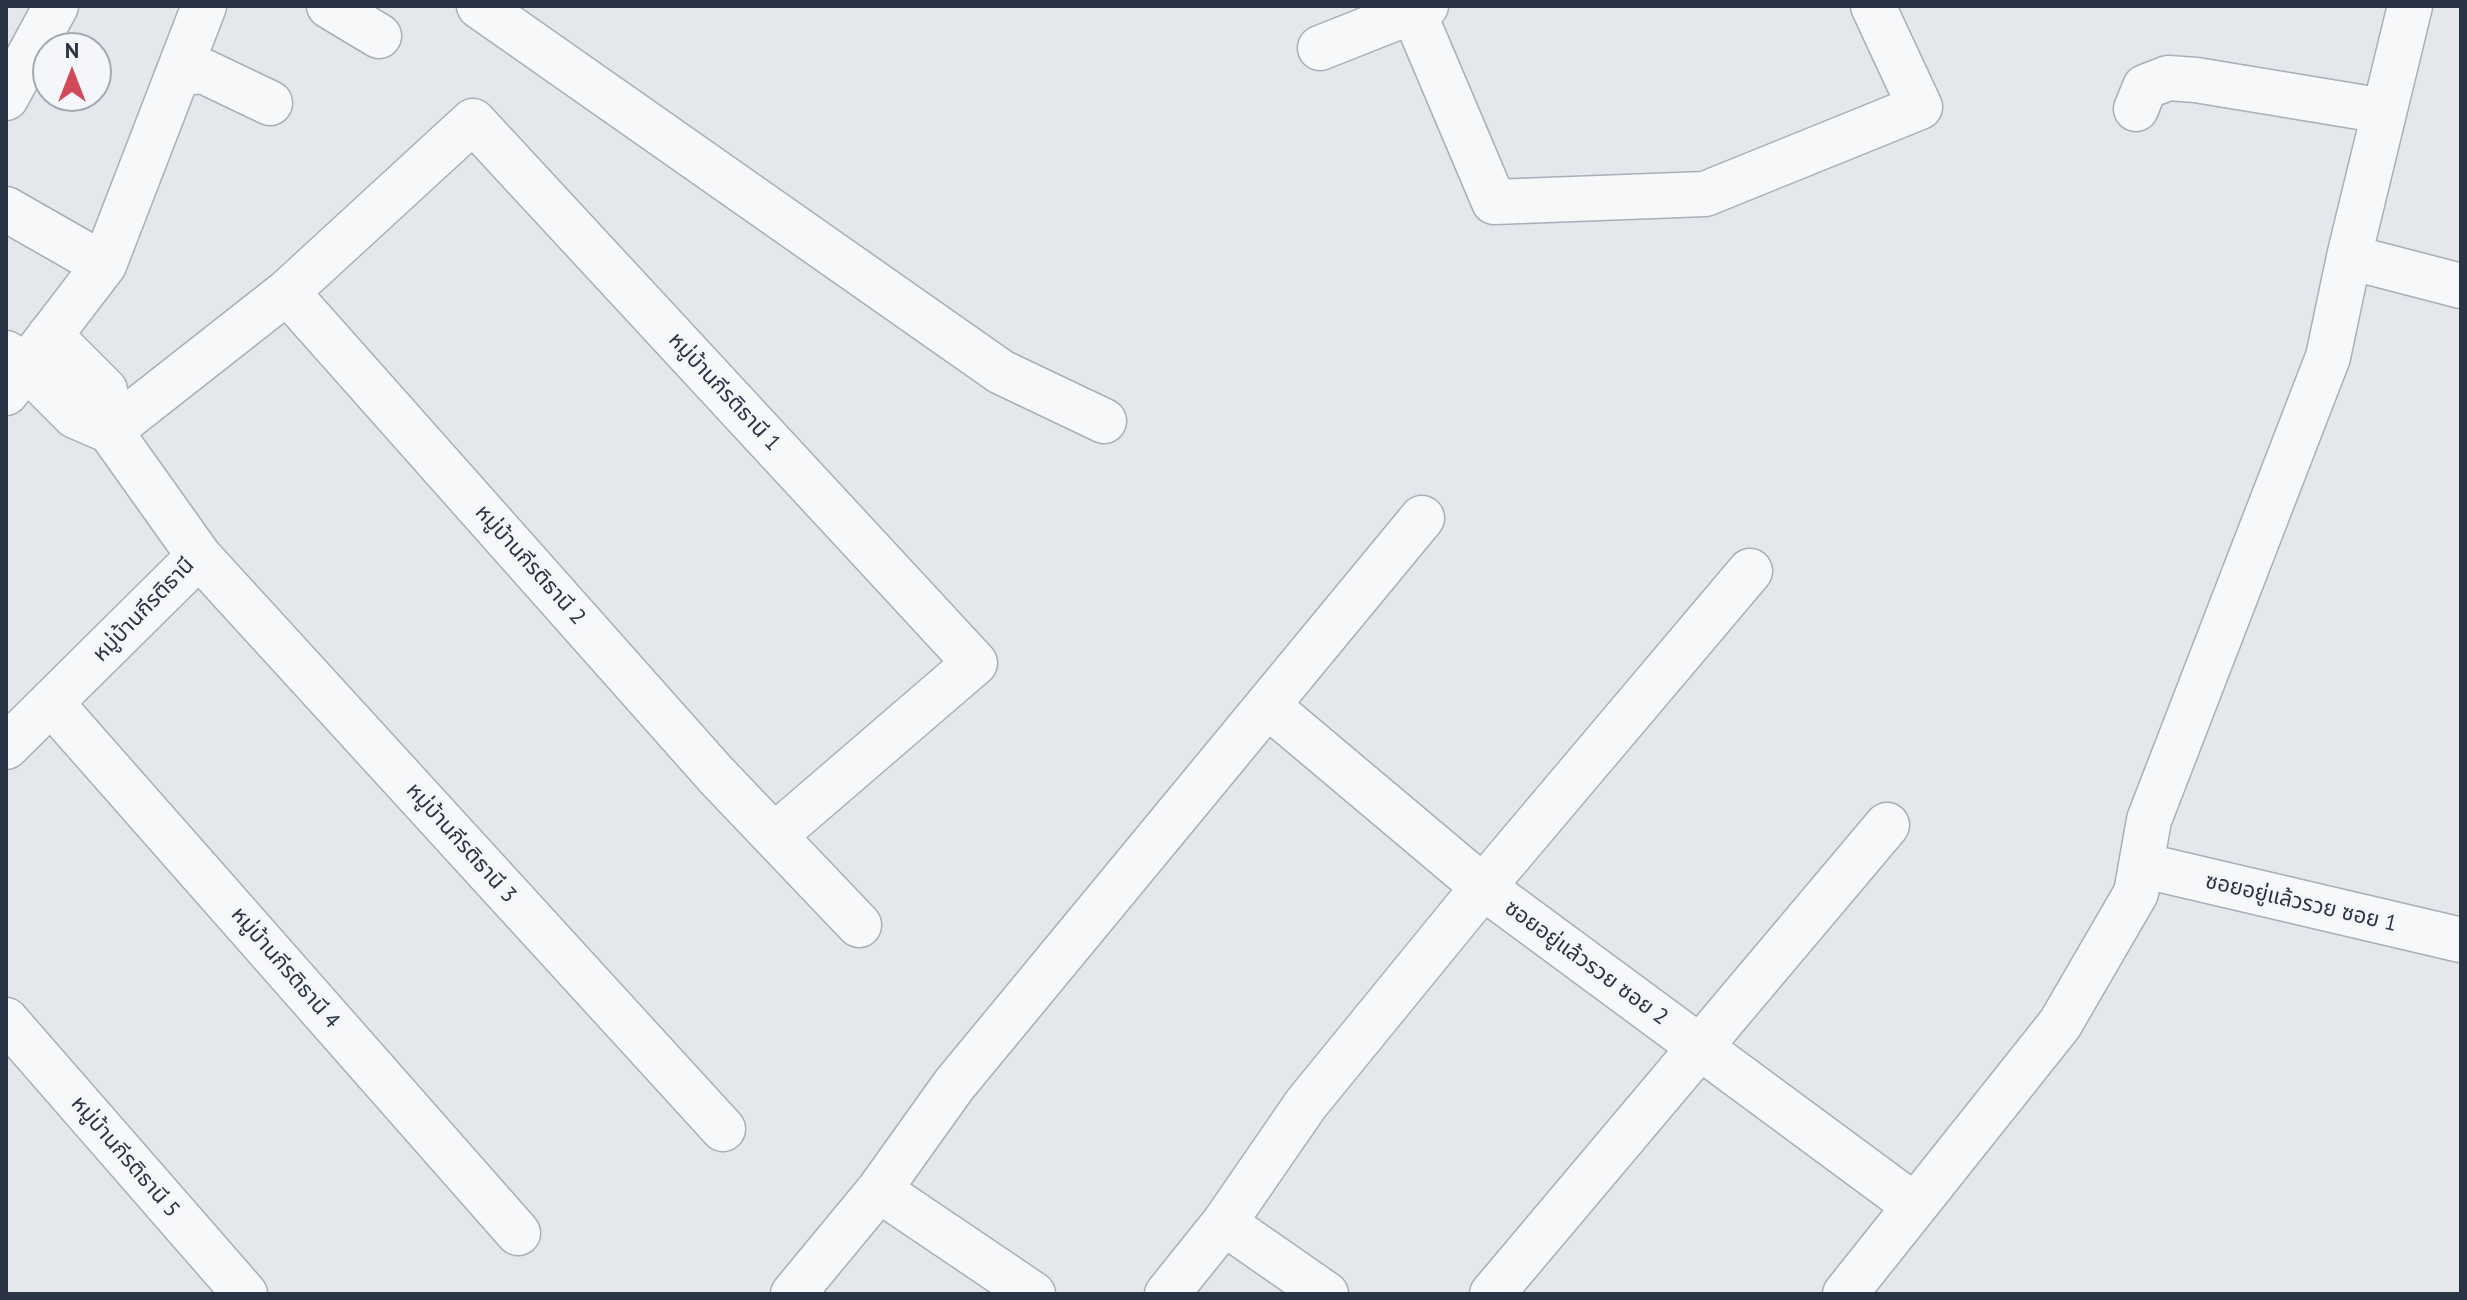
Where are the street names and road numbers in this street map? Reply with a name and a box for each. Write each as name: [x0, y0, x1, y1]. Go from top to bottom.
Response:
street label: หมู่บ้านกีรติธานี 1: [662, 327, 786, 457]
street label: หมู่บ้านกีรติธานี 2: [469, 500, 591, 630]
street label: หมู่บ้านกีรติธานี: [88, 552, 200, 668]
street label: หมู่บ้านกีรติธานี 3: [400, 778, 522, 908]
street label: ซอยอยู่แล้วรวย ซอย 1: [2203, 868, 2399, 938]
street label: ซอยอยู่แล้วรวย ซอย 2: [1499, 895, 1673, 1031]
street label: หมู่บ้านกีรติธานี 4: [225, 902, 345, 1034]
street label: หมู่บ้านกีรติธานี 5: [65, 1091, 185, 1223]

